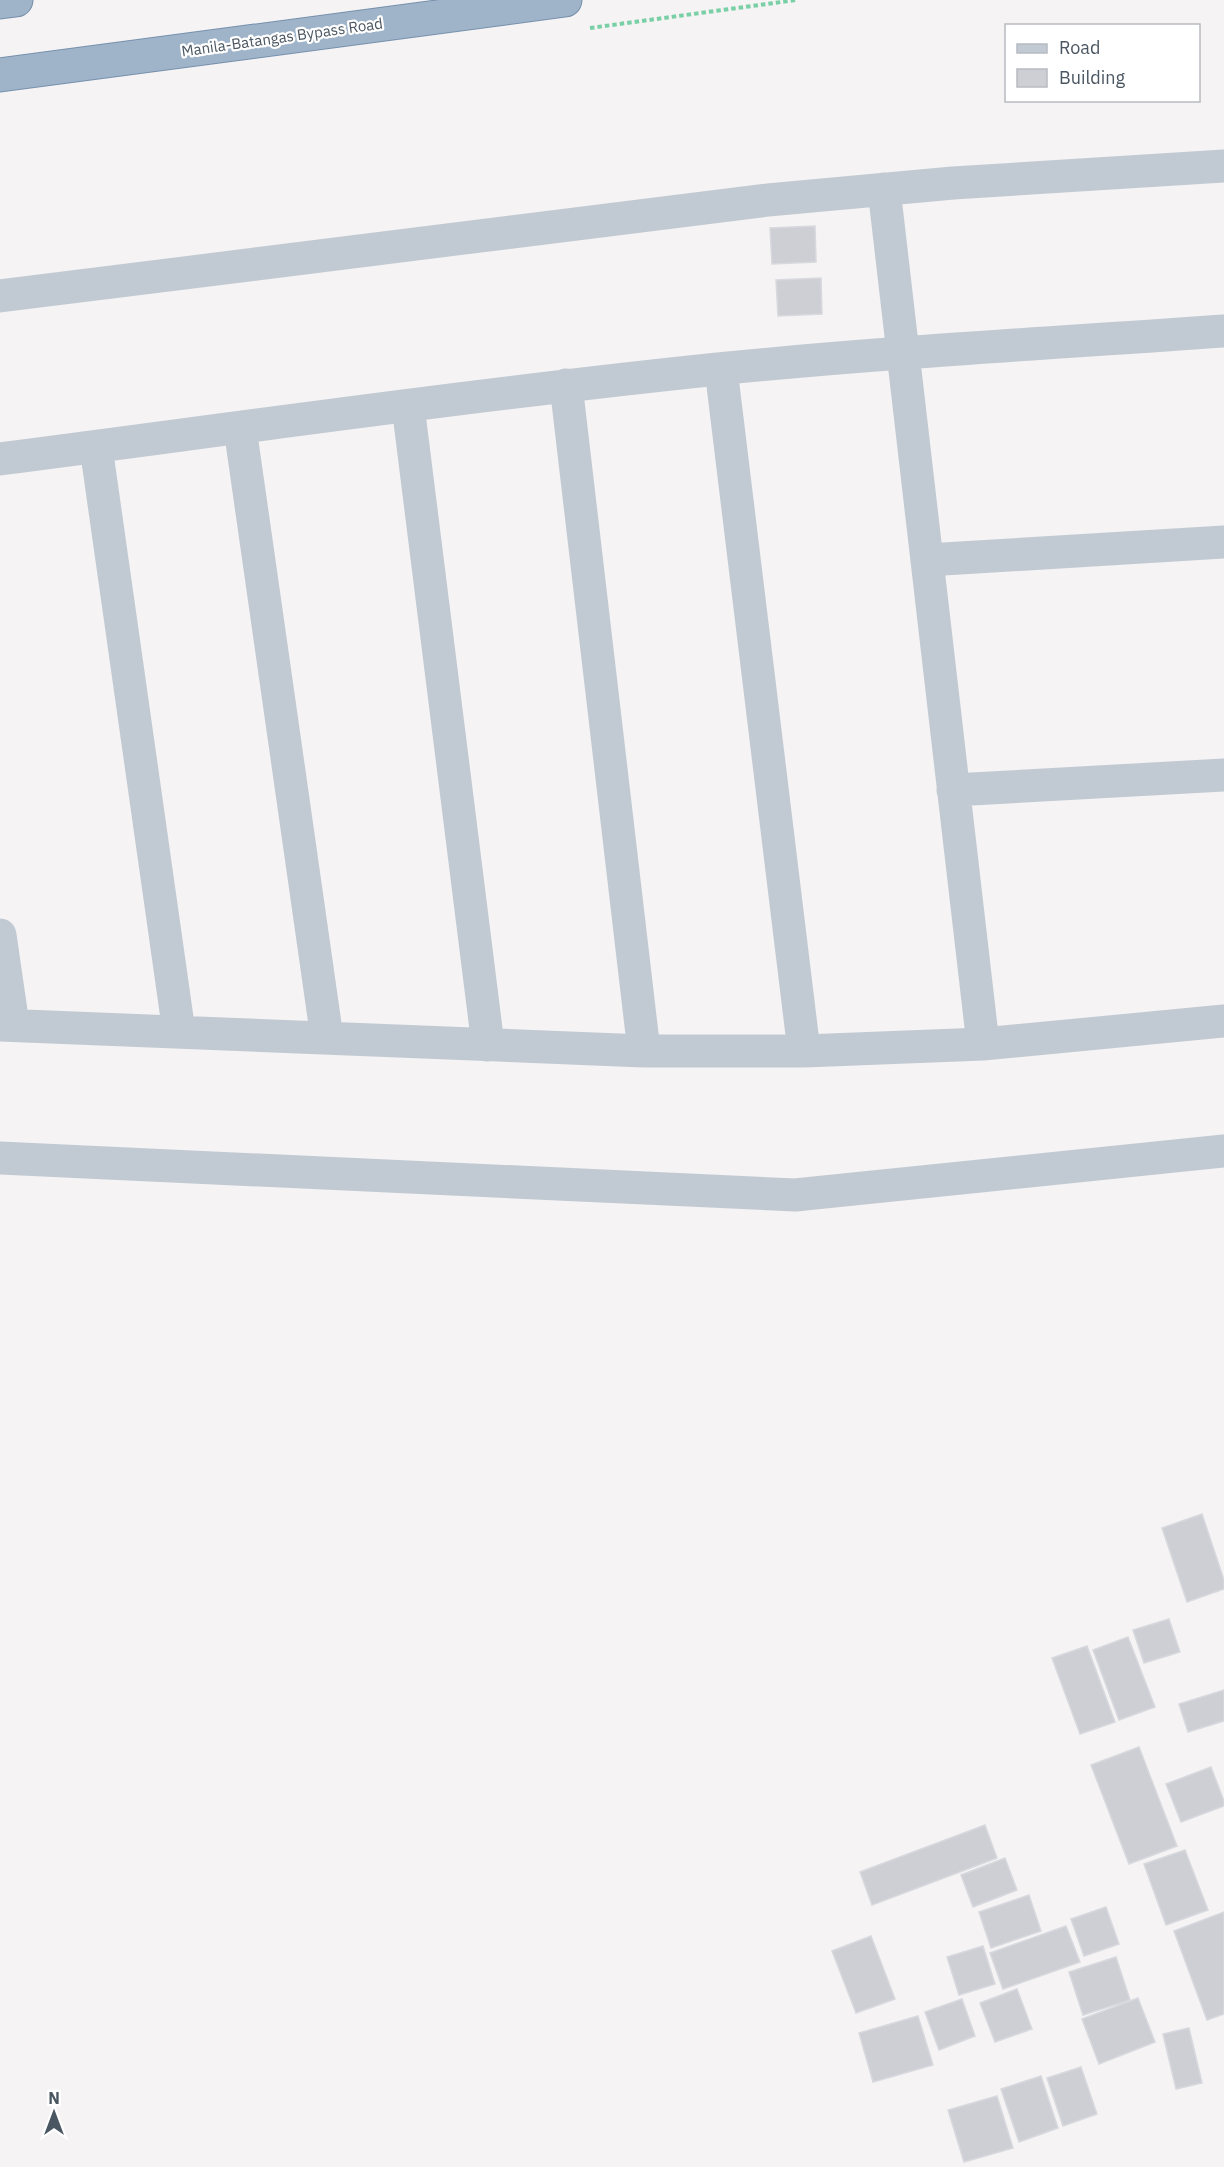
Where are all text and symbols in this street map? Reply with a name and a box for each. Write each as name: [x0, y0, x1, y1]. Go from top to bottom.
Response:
street label: Manila-Batangas Bypass Road: [180, 13, 384, 61]
legend: [1005, 24, 1200, 102]
text: Road: [1059, 36, 1100, 59]
text: Building: [1059, 66, 1126, 89]
north arrow: [24, 2083, 84, 2143]
text: N: [48, 2088, 60, 2108]

